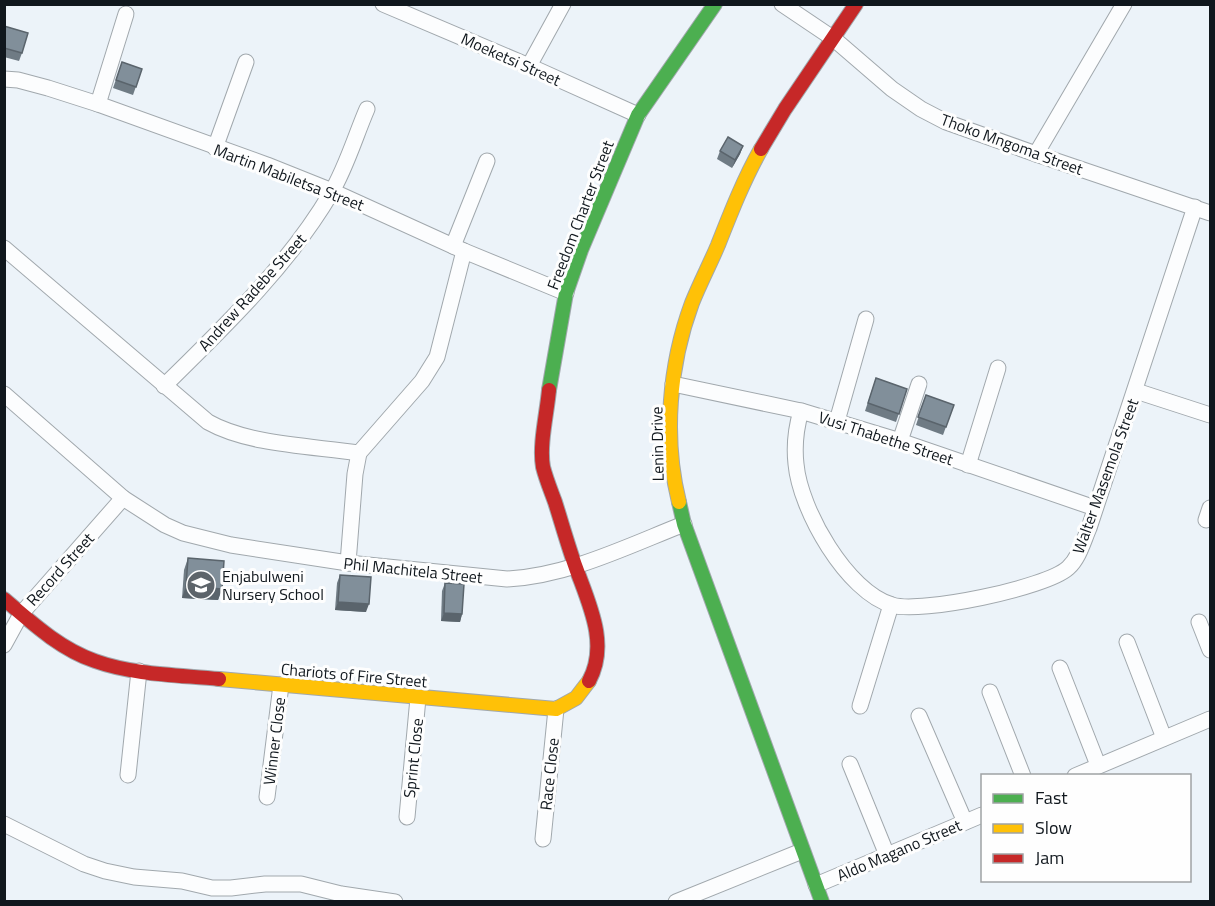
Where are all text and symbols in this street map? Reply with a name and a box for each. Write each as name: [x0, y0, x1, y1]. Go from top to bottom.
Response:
street label: Moeketsi Street: [457, 26, 565, 92]
street label: Thoko Mngoma Street: [938, 107, 1087, 181]
street label: Freedom Charter Street: [540, 136, 620, 293]
street label: Martin Mabiletsa Street: [210, 137, 368, 217]
street label: Andrew Radebe Street: [192, 227, 312, 356]
street label: Walter Masemola Street: [1066, 395, 1144, 557]
street label: Vusi Thabethe Street: [816, 405, 957, 471]
street label: Lenin Drive: [644, 406, 670, 482]
street label: Record Street: [20, 527, 100, 611]
street label: Phil Machitela Street: [342, 551, 484, 589]
place label: Enjabulweni Nursery School: [222, 564, 324, 606]
school or university icon: Enjabulweni Nursery School: [185, 569, 217, 601]
street label: Chariots of Fire Street: [280, 657, 429, 693]
street label: Winner Close: [257, 696, 291, 786]
street label: Sprint Close: [397, 717, 429, 799]
street label: Race Close: [533, 737, 565, 811]
legend: [981, 774, 1191, 882]
text: Fast: [1035, 784, 1068, 811]
street label: Aldo Magano Street: [833, 813, 965, 887]
text: Slow: [1035, 814, 1072, 841]
text: Jam: [1035, 844, 1064, 871]

